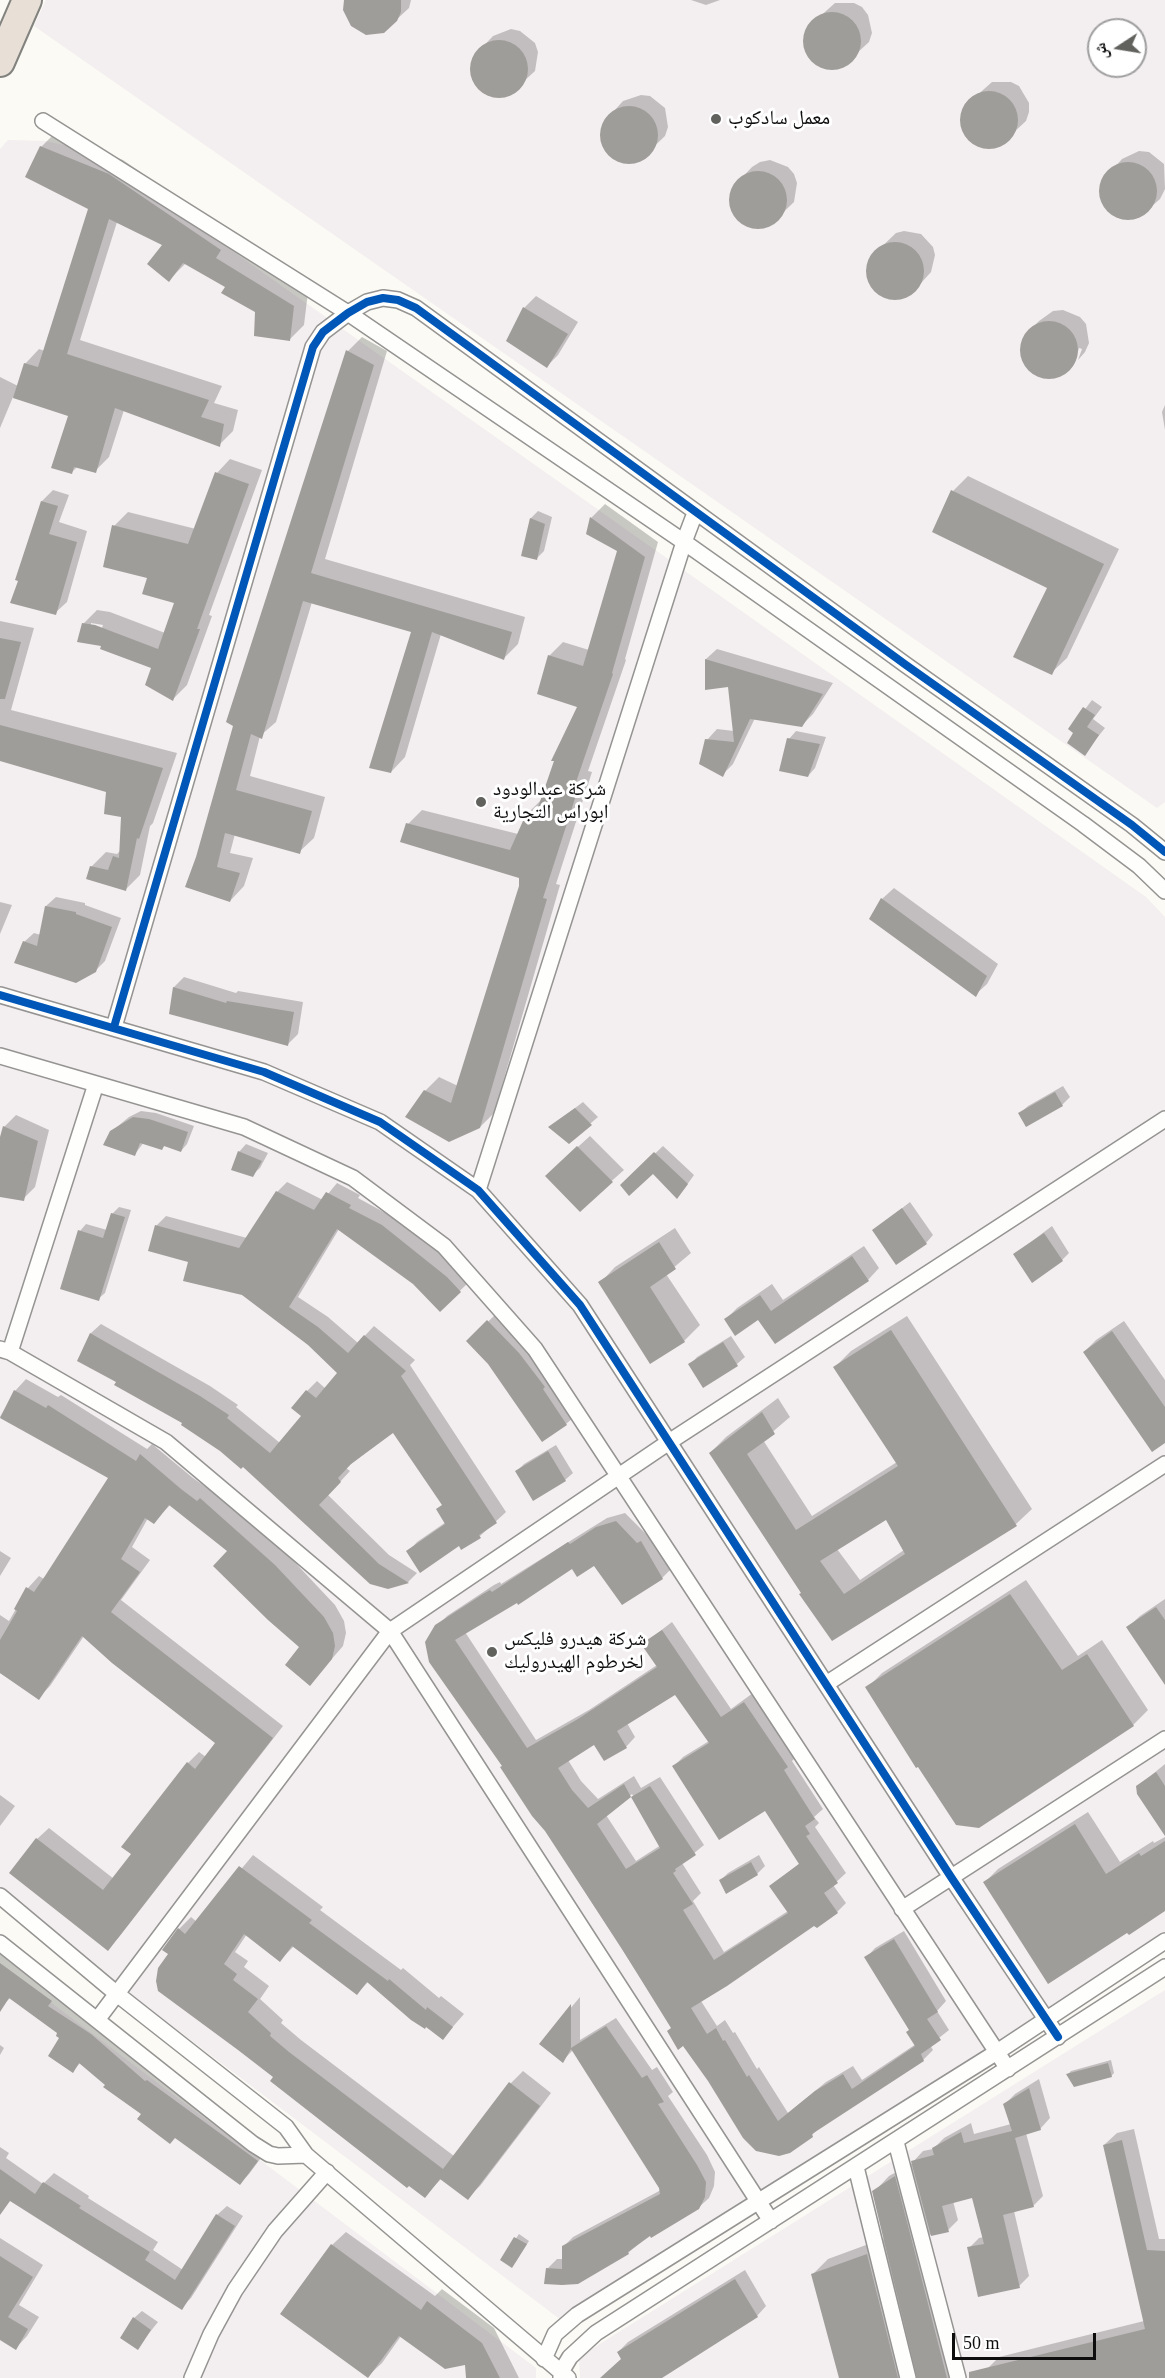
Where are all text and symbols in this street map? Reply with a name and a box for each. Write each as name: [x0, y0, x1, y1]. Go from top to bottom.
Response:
north arrow: [1087, 18, 1147, 78]
text: ش: [1091, 41, 1111, 62]
place label: معمل سادكوب: [728, 107, 830, 131]
marker: معمل سادكوب: [709, 112, 723, 126]
place label: شركة عبدالودود ابوراس التجارية: [493, 778, 609, 825]
marker: شركة عبدالودود ابوراس التجارية: [474, 795, 488, 809]
place label: شركة هيدرو فليكس لخرطوم الهيدروليك: [504, 1628, 647, 1675]
marker: شركة هيدرو فليكس لخرطوم الهيدروليك: [485, 1645, 499, 1659]
scale bar: [955, 2321, 1099, 2359]
text: 50 m: [963, 2333, 1000, 2353]

